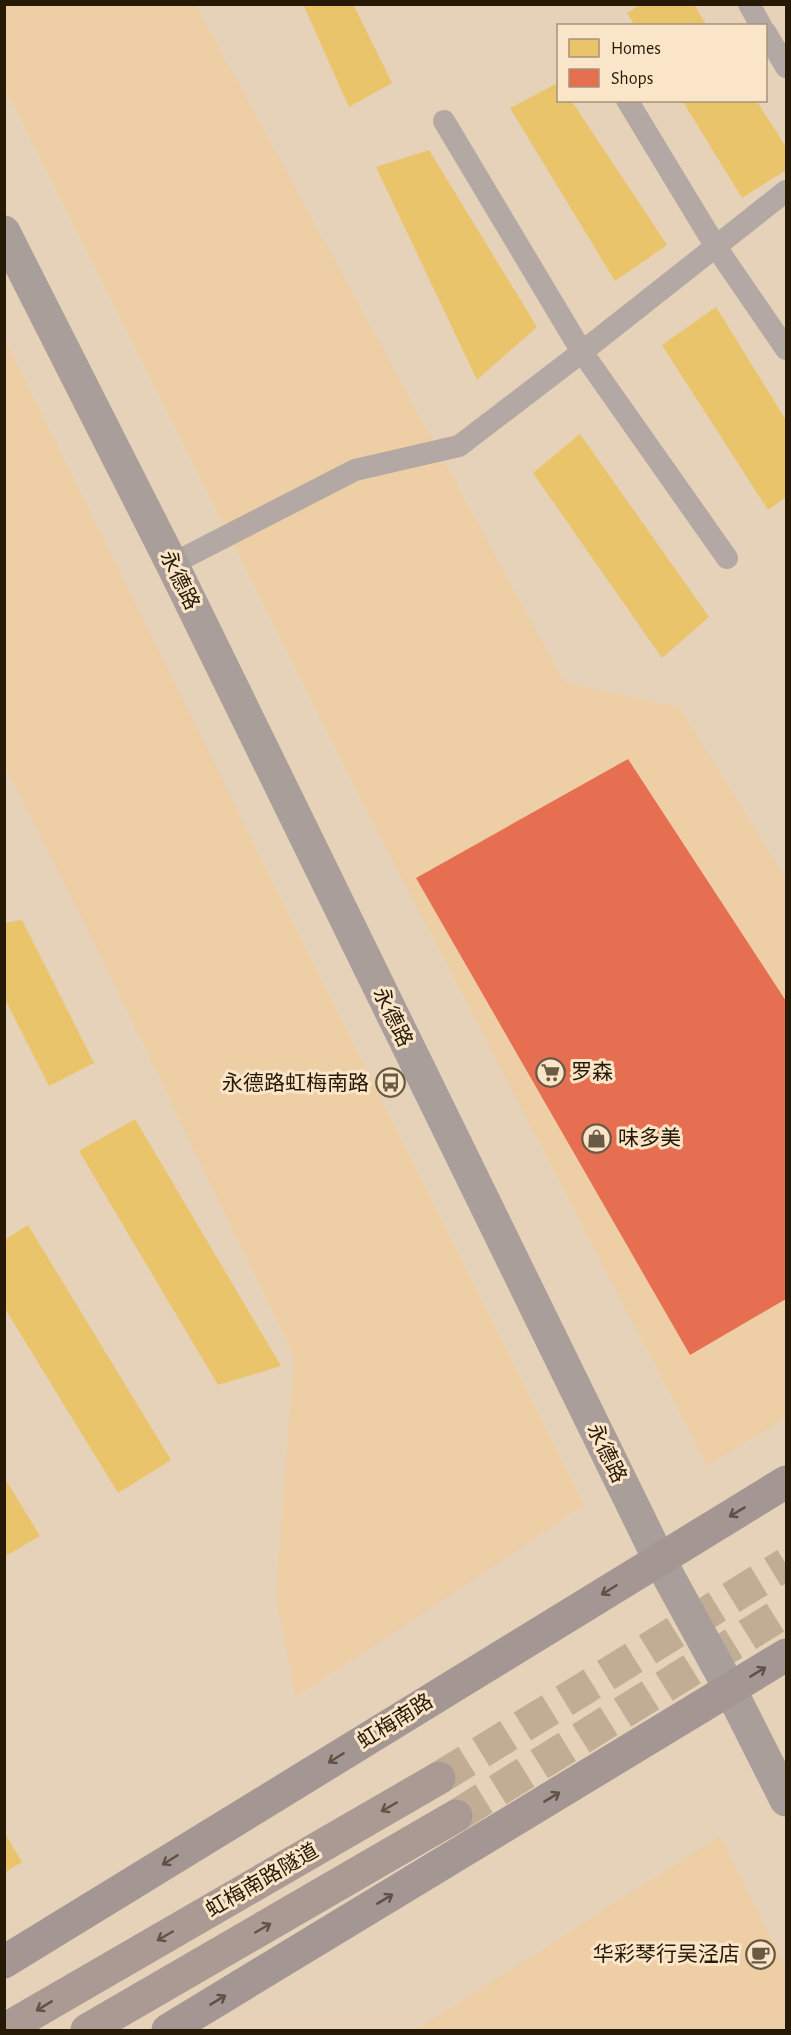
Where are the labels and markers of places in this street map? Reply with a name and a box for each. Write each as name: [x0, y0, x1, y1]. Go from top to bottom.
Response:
supermarket icon: 罗森: [534, 1056, 566, 1088]
place label: 罗森: [571, 1061, 613, 1083]
bus stop icon: 永德路虹梅南路: [374, 1067, 406, 1099]
place label: 永德路虹梅南路: [222, 1072, 369, 1094]
shop icon: 味多美: [581, 1122, 613, 1154]
place label: 味多美: [618, 1127, 681, 1149]
cafe icon: 华彩琴行吴泾店: [745, 1938, 777, 1970]
place label: 华彩琴行吴泾店: [593, 1943, 740, 1965]

